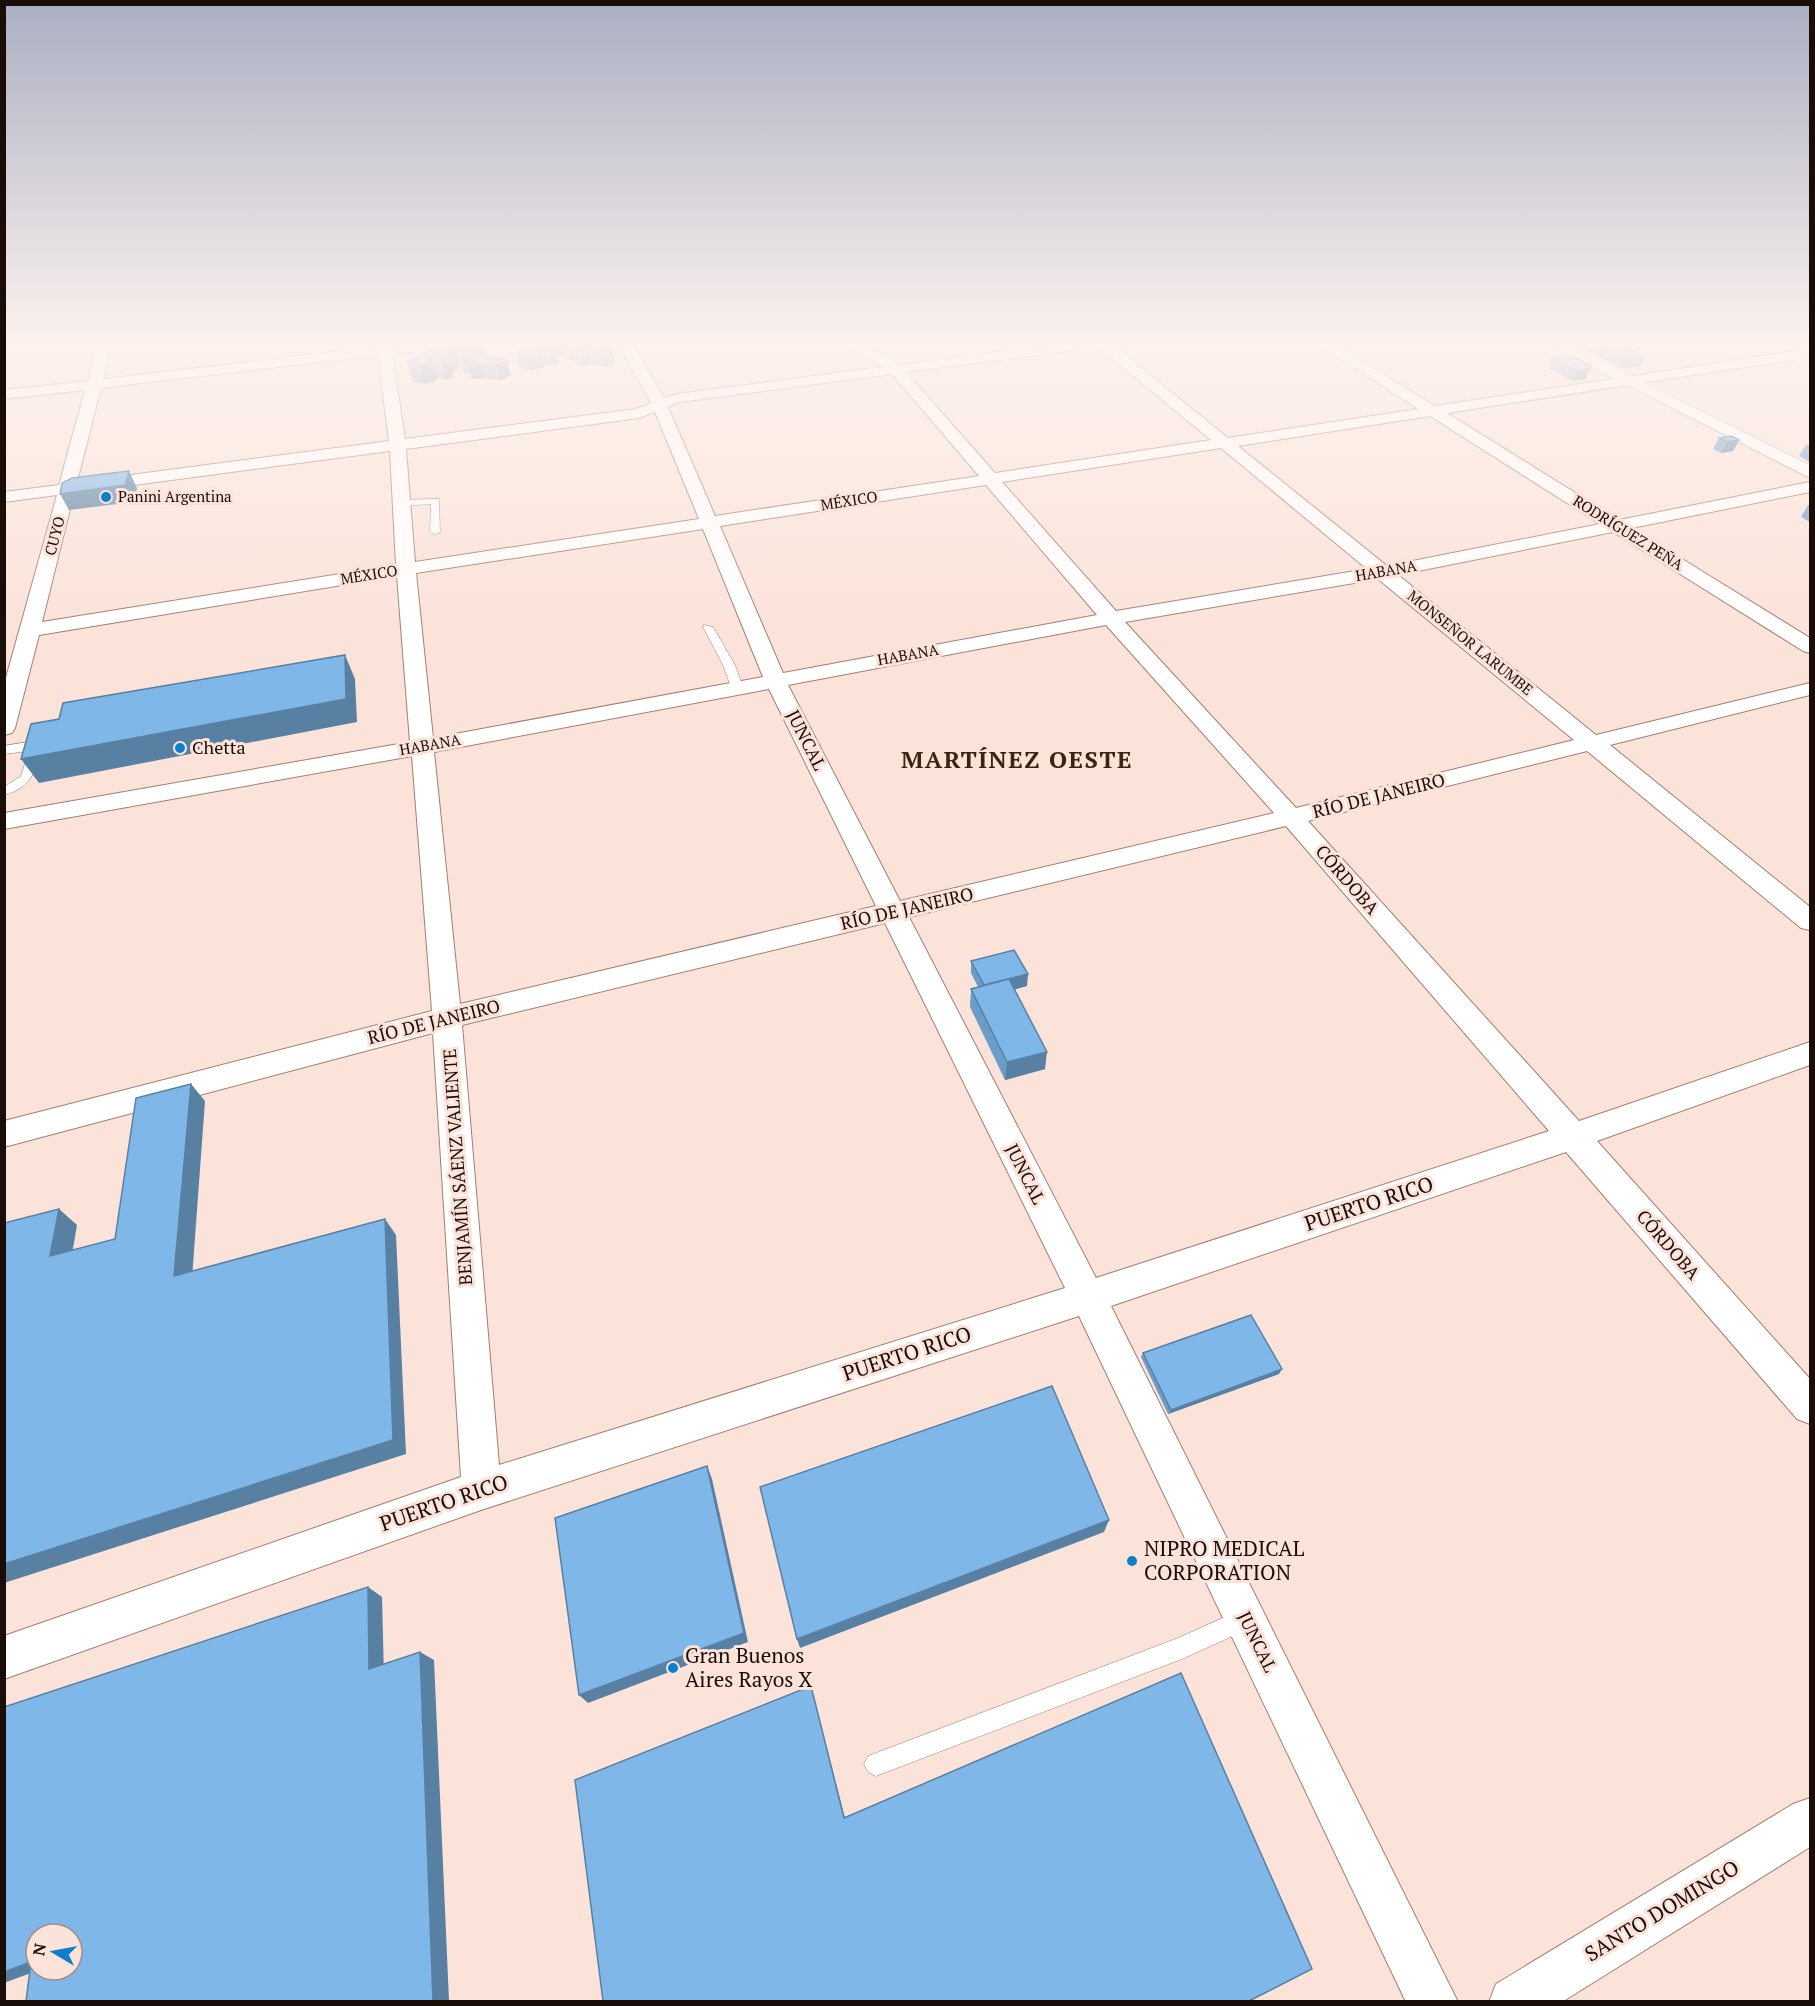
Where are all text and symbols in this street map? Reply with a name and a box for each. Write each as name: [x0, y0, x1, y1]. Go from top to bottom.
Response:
place label: Panini Argentina: [118, 486, 232, 506]
street label: MÉXICO: [819, 486, 879, 514]
marker: Panini Argentina: [99, 490, 113, 504]
street label: RODRÍGUEZ PEÑA: [1570, 490, 1688, 575]
street label: CUYO: [39, 514, 69, 558]
street label: HABANA: [1354, 555, 1419, 585]
street label: MÉXICO: [339, 560, 399, 588]
street label: MONSEÑOR LARUMBE: [1404, 585, 1538, 699]
street label: HABANA: [876, 639, 941, 669]
street label: JUNCAL: [782, 705, 832, 774]
street label: HABANA: [398, 729, 463, 759]
place label: Chetta: [192, 735, 246, 759]
marker: Chetta: [173, 741, 187, 755]
district label: MARTÍNEZ OESTE: [901, 743, 1133, 775]
street label: RÍO DE JANEIRO: [1310, 767, 1448, 823]
street label: CÓRDOBA: [1311, 839, 1385, 920]
street label: RÍO DE JANEIRO: [838, 881, 976, 935]
street label: RÍO DE JANEIRO: [365, 993, 503, 1049]
street label: BENJAMÍN SÁENZ VALIENTE: [437, 1048, 477, 1286]
street label: JUNCAL: [1001, 1139, 1051, 1208]
street label: PUERTO RICO: [1301, 1169, 1437, 1237]
street label: CÓRDOBA: [1632, 1204, 1706, 1285]
street label: PUERTO RICO: [839, 1319, 975, 1387]
street label: PUERTO RICO: [376, 1467, 511, 1537]
place label: NIPRO MEDICAL CORPORATION: [1144, 1534, 1305, 1586]
marker: NIPRO MEDICAL CORPORATION: [1125, 1554, 1139, 1568]
street label: JUNCAL: [1233, 1607, 1283, 1676]
place label: Gran Buenos Aires Rayos X: [685, 1641, 813, 1693]
marker: Gran Buenos Aires Rayos X: [666, 1661, 680, 1675]
street label: SANTO DOMINGO: [1579, 1853, 1744, 1967]
north arrow: [24, 1922, 84, 1982]
text: N: [27, 1942, 51, 1957]

